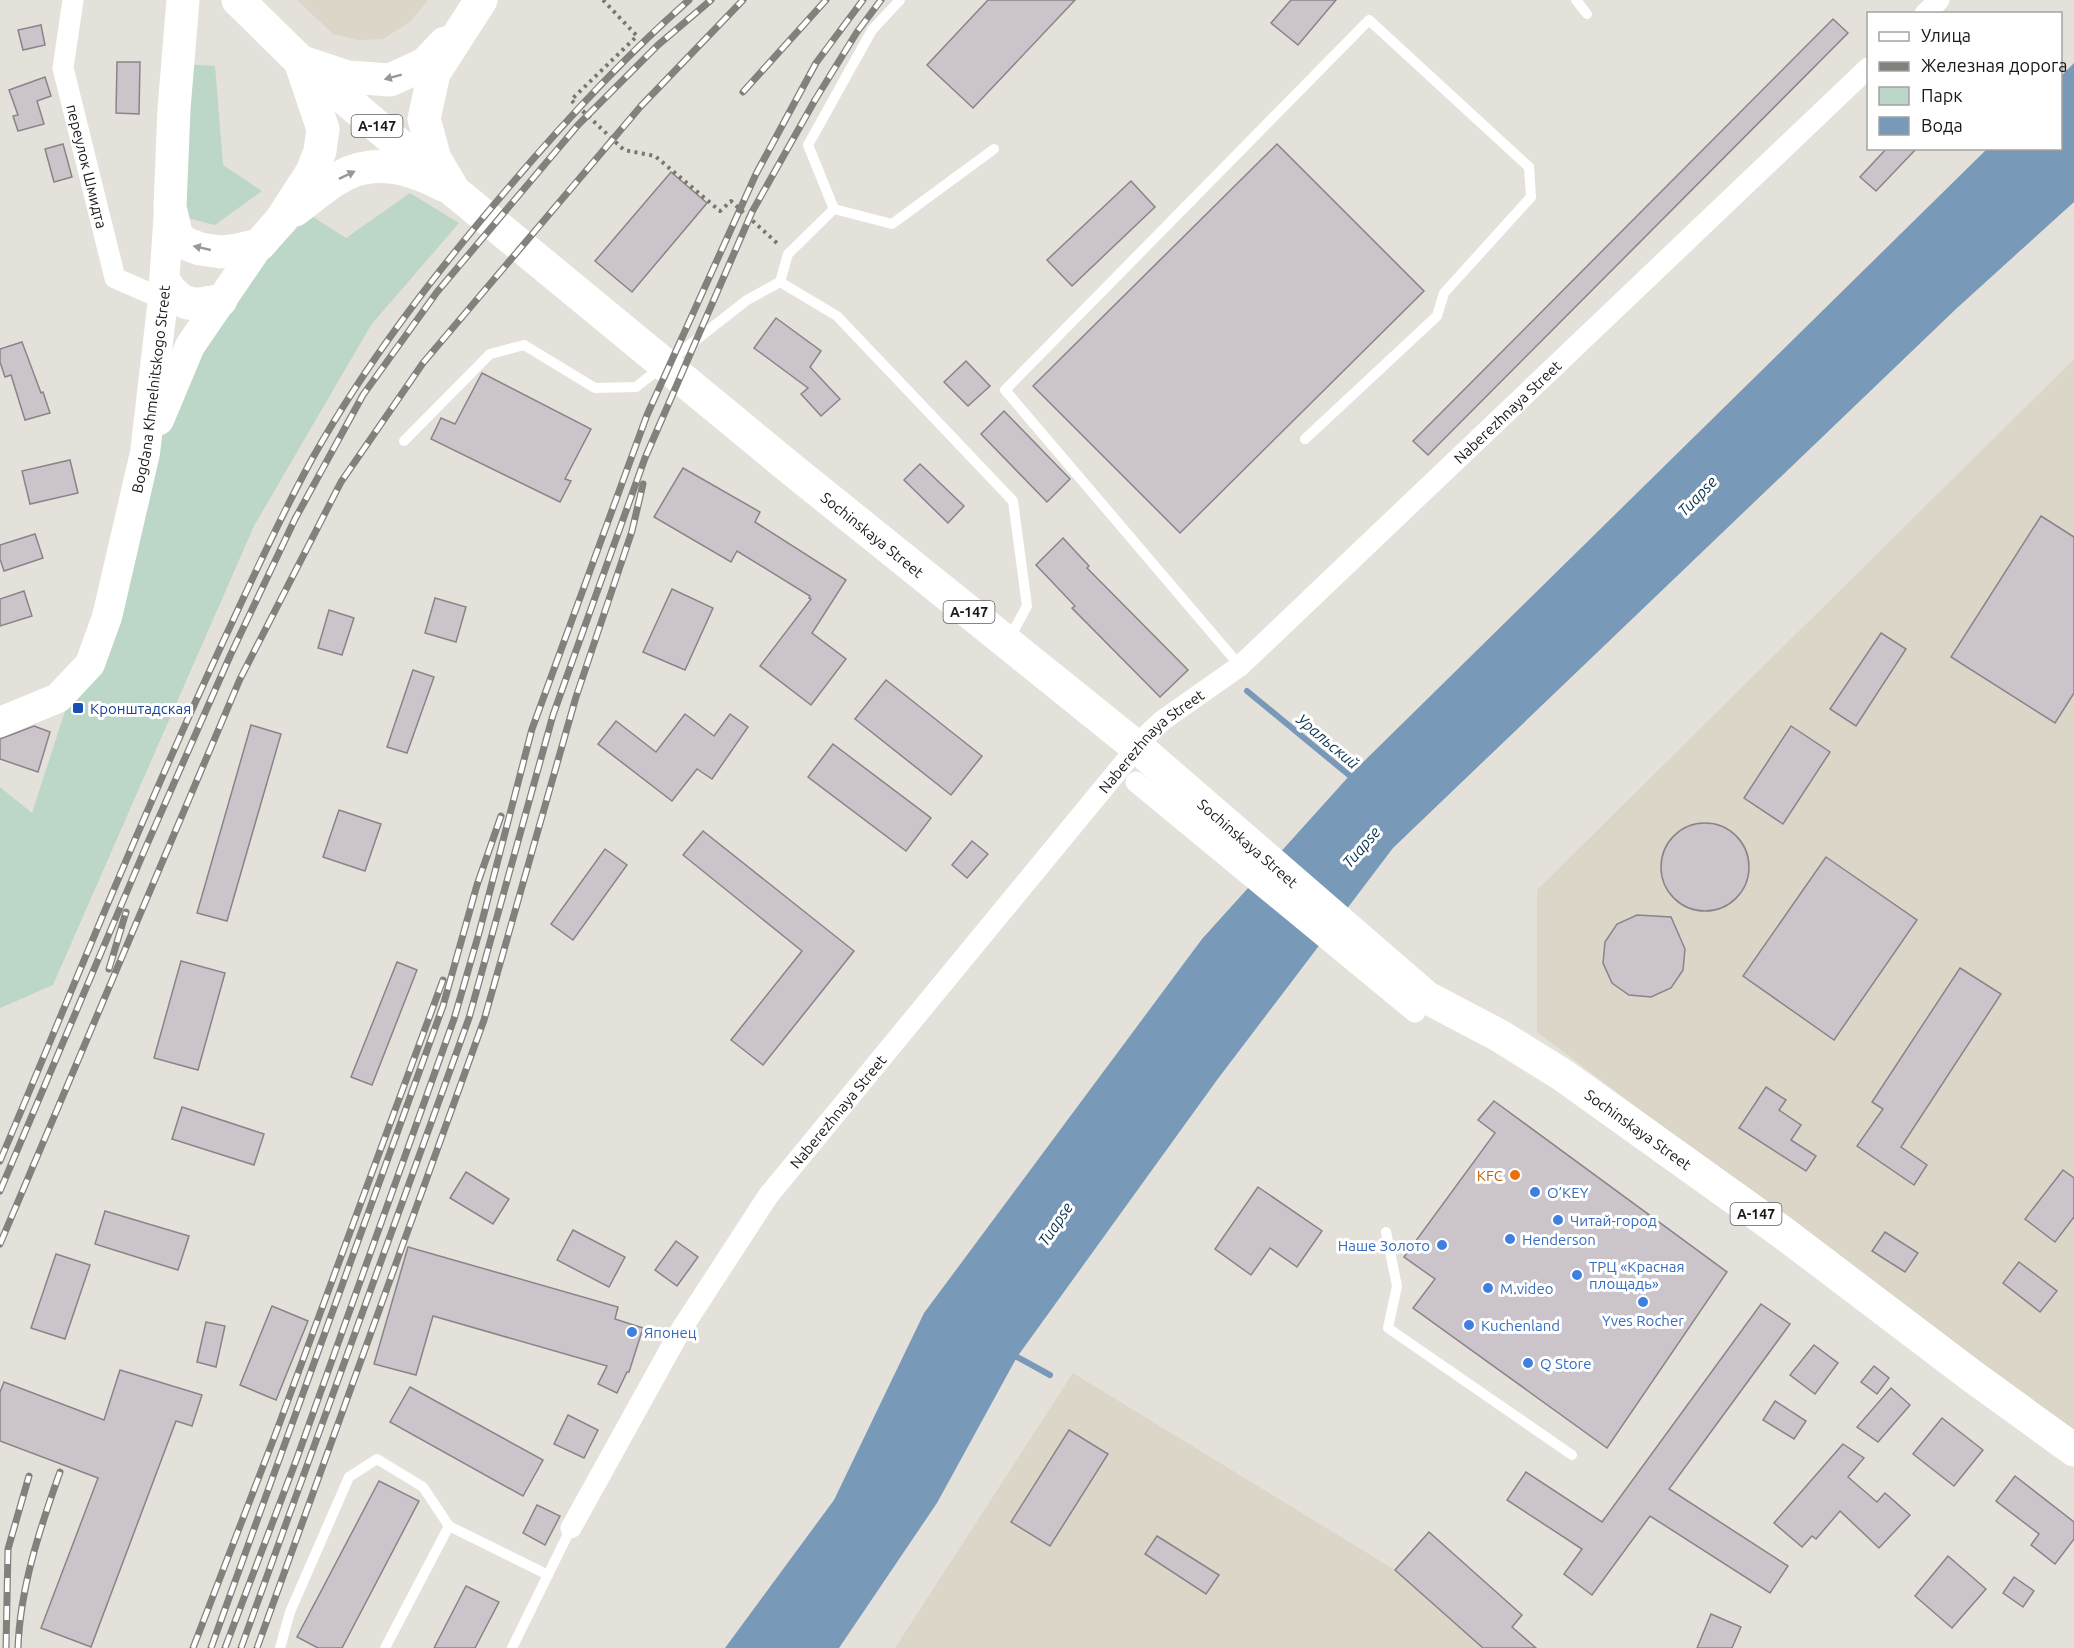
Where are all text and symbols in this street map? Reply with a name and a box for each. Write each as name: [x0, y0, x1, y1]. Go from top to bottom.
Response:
legend: [1867, 12, 2062, 150]
text: Улица: [1921, 25, 1971, 45]
text: Железная дорога: [1921, 55, 2068, 75]
one-way arrow: [384, 72, 402, 82]
text: Парк: [1921, 85, 1962, 105]
street label: переулок Шмидта: [64, 102, 111, 230]
road number: А-147: [352, 115, 403, 137]
text: Вода: [1921, 115, 1963, 135]
one-way arrow: [338, 171, 355, 180]
one-way arrow: [193, 243, 211, 253]
street label: Bogdana Khmelnitskogo Street: [128, 284, 172, 494]
street label: Naberezhnaya Street: [1450, 357, 1564, 467]
water label: Tuapse: [1674, 472, 1720, 520]
street label: Sochinskaya Street: [818, 488, 927, 581]
road number: А-147: [944, 601, 994, 623]
street label: Naberezhnaya Street: [1095, 686, 1207, 796]
place label: Кронштадская: [90, 700, 191, 717]
marker: Кронштадская: [71, 701, 85, 715]
water label: Уральский: [1293, 709, 1363, 772]
street label: Sochinskaya Street: [1195, 795, 1302, 891]
water label: Tuapse: [1338, 823, 1384, 871]
street label: Naberezhnaya Street: [786, 1051, 889, 1171]
street label: Sochinskaya Street: [1582, 1086, 1695, 1173]
place label: KFC: [1477, 1167, 1503, 1184]
marker: KFC: [1508, 1168, 1522, 1182]
place label: O’KEY: [1547, 1184, 1589, 1201]
marker: O’KEY: [1528, 1185, 1542, 1199]
water label: Tuapse: [1034, 1199, 1076, 1249]
road number: А-147: [1730, 1203, 1782, 1225]
place label: Читай-город: [1570, 1212, 1657, 1229]
marker: Читай-город: [1551, 1213, 1565, 1227]
place label: Henderson: [1522, 1231, 1596, 1248]
marker: Henderson: [1503, 1232, 1517, 1246]
place label: Наше Золото: [1338, 1237, 1430, 1254]
marker: Наше Золото: [1435, 1238, 1449, 1252]
place label: ТРЦ «Красная площадь»: [1589, 1258, 1684, 1292]
marker: ТРЦ «Красная площадь»: [1570, 1268, 1584, 1282]
place label: M.video: [1500, 1280, 1553, 1297]
marker: M.video: [1481, 1281, 1495, 1295]
marker: Yves Rocher: [1636, 1295, 1650, 1309]
place label: Yves Rocher: [1602, 1312, 1684, 1329]
place label: Kuchenland: [1481, 1317, 1560, 1334]
marker: Kuchenland: [1462, 1318, 1476, 1332]
place label: Японец: [644, 1324, 697, 1341]
marker: Японец: [625, 1325, 639, 1339]
place label: Q Store: [1540, 1355, 1592, 1372]
marker: Q Store: [1521, 1356, 1535, 1370]

